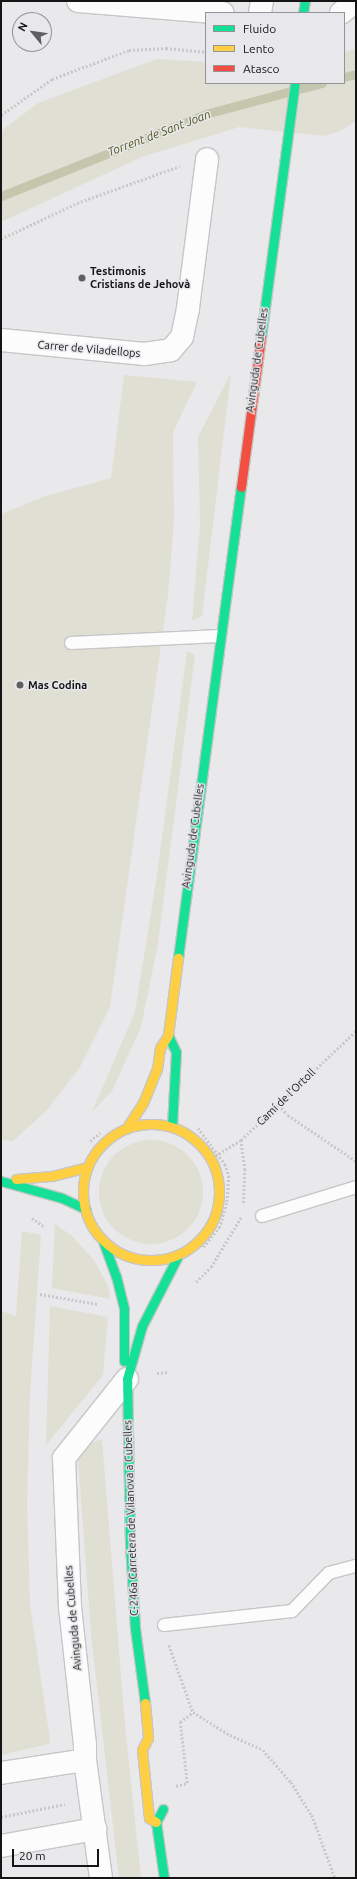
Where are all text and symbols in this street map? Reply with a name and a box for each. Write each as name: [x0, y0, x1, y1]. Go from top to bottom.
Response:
north arrow: [12, 12, 52, 52]
legend: [205, 12, 345, 84]
text: N: [15, 20, 30, 33]
text: Fluido: [243, 22, 276, 35]
text: Lento: [243, 42, 274, 55]
text: Atasco: [243, 62, 279, 75]
water label: Torrent de Sant Joan: [105, 107, 213, 159]
place label: Testimonis Cristians de Jehovà: [90, 265, 190, 291]
marker: Testimonis Cristians de Jehovà: [77, 273, 87, 283]
street label: Avinguda de Cubelles: [243, 307, 271, 413]
street label: Carrer de Viladellops: [37, 338, 141, 360]
place label: Mas Codina: [28, 678, 87, 692]
marker: Mas Codina: [15, 680, 25, 690]
street label: Avinguda de Cubelles: [179, 783, 207, 889]
street label: Camí de l'Ortoll: [254, 1066, 318, 1128]
street label: C-246a Carretera de Vilanova a Cubelles: [121, 1420, 141, 1616]
street label: Avinguda de Cubelles: [62, 1565, 84, 1671]
scale bar: [14, 1841, 101, 1867]
text: 20 m: [19, 1849, 46, 1862]

